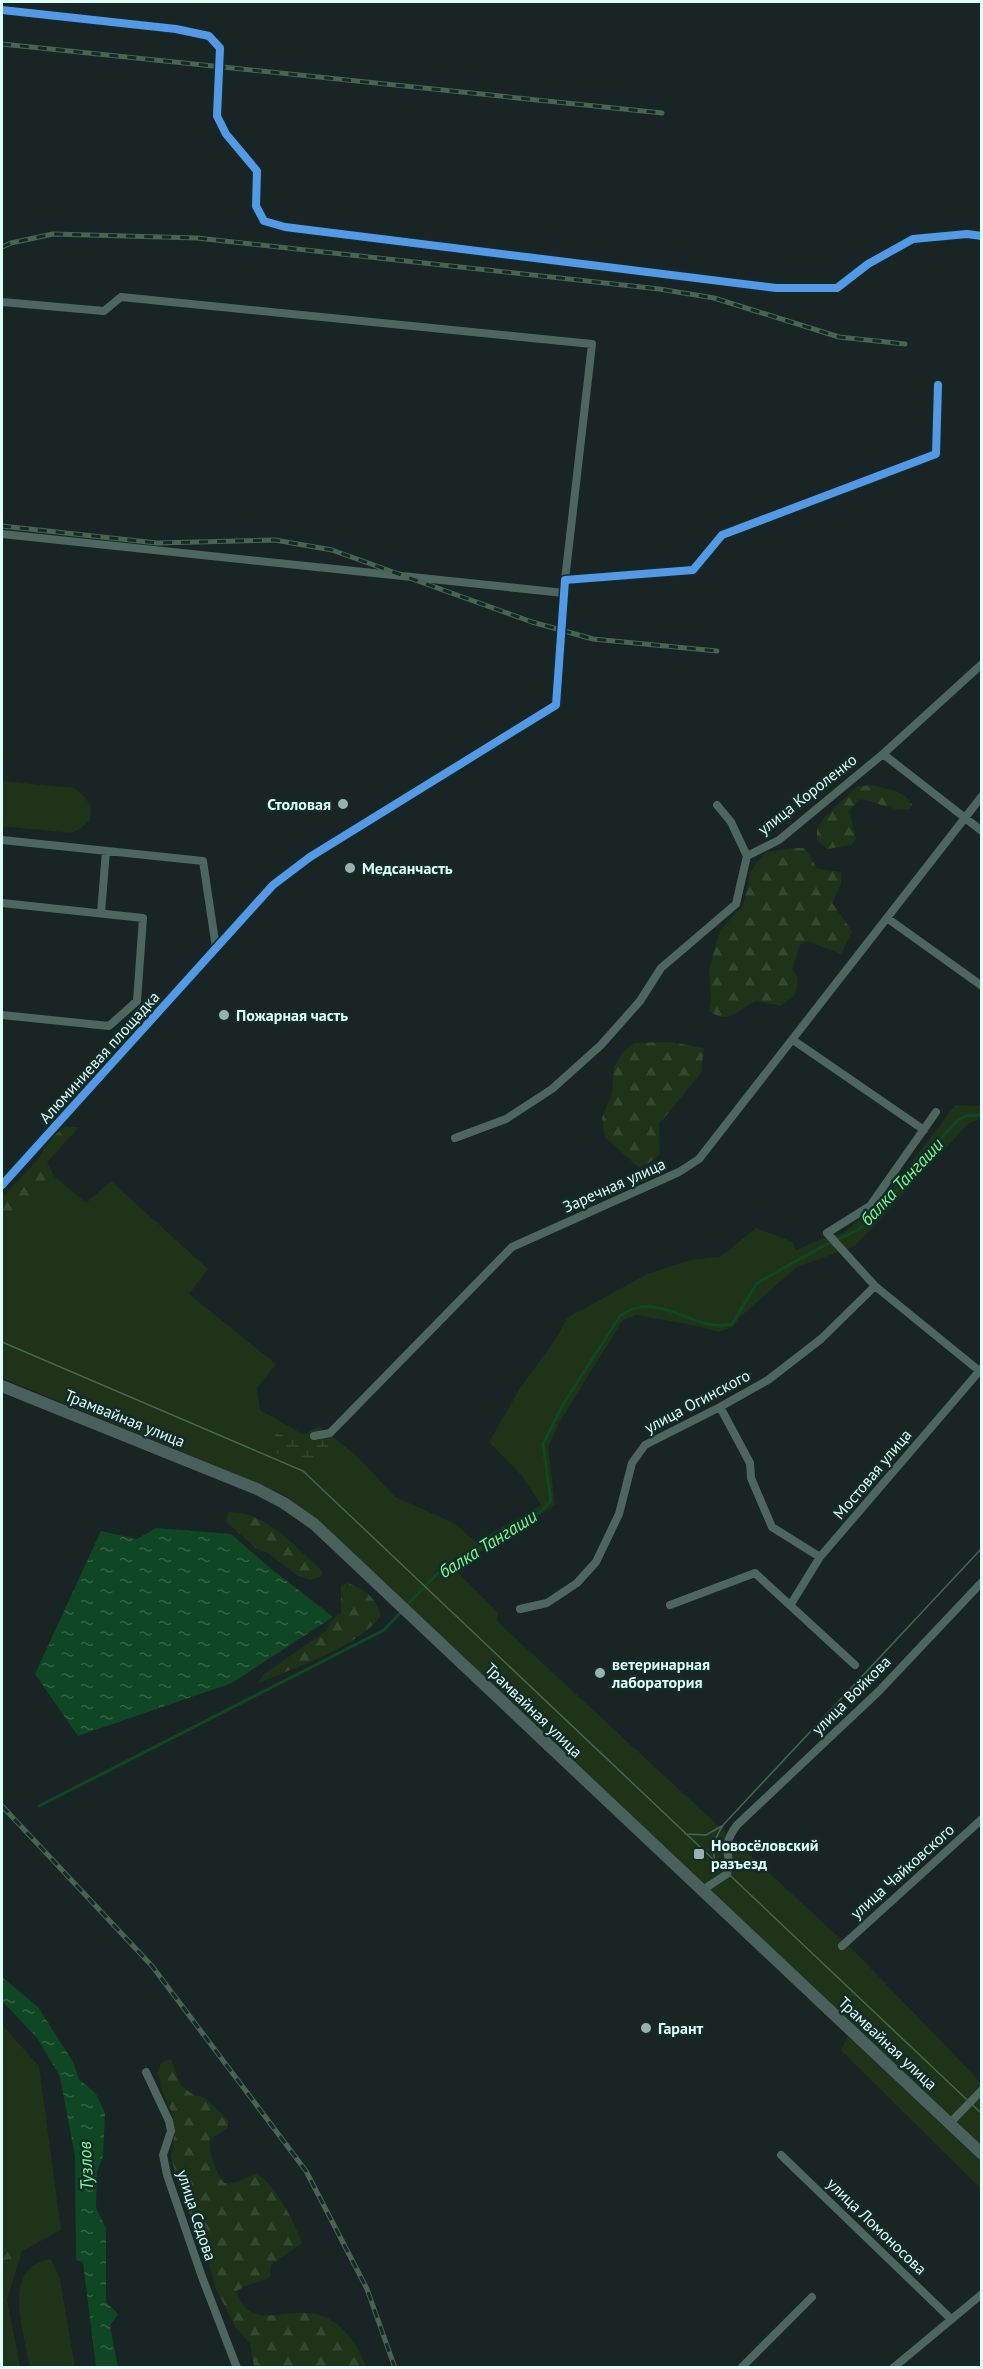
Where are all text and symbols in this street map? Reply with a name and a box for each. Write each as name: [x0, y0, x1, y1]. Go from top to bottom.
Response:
street label: улица Короленко: [753, 749, 861, 839]
place label: Столовая: [267, 794, 331, 814]
marker: Столовая: [336, 797, 350, 811]
place label: Медсанчасть: [362, 858, 453, 878]
marker: Медсанчасть: [343, 861, 357, 875]
street label: Алюминиевая площадка: [34, 987, 164, 1127]
place label: Пожарная часть: [236, 1005, 348, 1025]
marker: Пожарная часть: [217, 1008, 231, 1022]
water label: балка Тангаши: [855, 1133, 948, 1230]
street label: Заречная улица: [560, 1153, 668, 1217]
street label: улица Огинского: [641, 1365, 753, 1437]
street label: Трамвайная улица: [62, 1385, 188, 1451]
street label: Мостовая улица: [829, 1425, 915, 1523]
water label: балка Тангаши: [434, 1504, 541, 1583]
street label: улица Войкова: [807, 1651, 895, 1739]
place label: ветеринарная лаборатория: [611, 1654, 710, 1692]
street label: Трамвайная улица: [481, 1658, 587, 1762]
marker: ветеринарная лаборатория: [593, 1666, 607, 1680]
street label: улица Чайковского: [846, 1819, 958, 1923]
place label: Новосёловский разъезд: [711, 1835, 818, 1873]
marker: Новосёловский разъезд: [692, 1847, 706, 1861]
street label: Трамвайная улица: [834, 1992, 942, 2094]
place label: Гарант: [658, 2018, 704, 2038]
marker: Гарант: [639, 2021, 653, 2035]
water label: Тузлов: [73, 2141, 98, 2191]
street label: улица Седова: [173, 2167, 221, 2263]
street label: улица Ломоносова: [823, 2173, 931, 2279]

